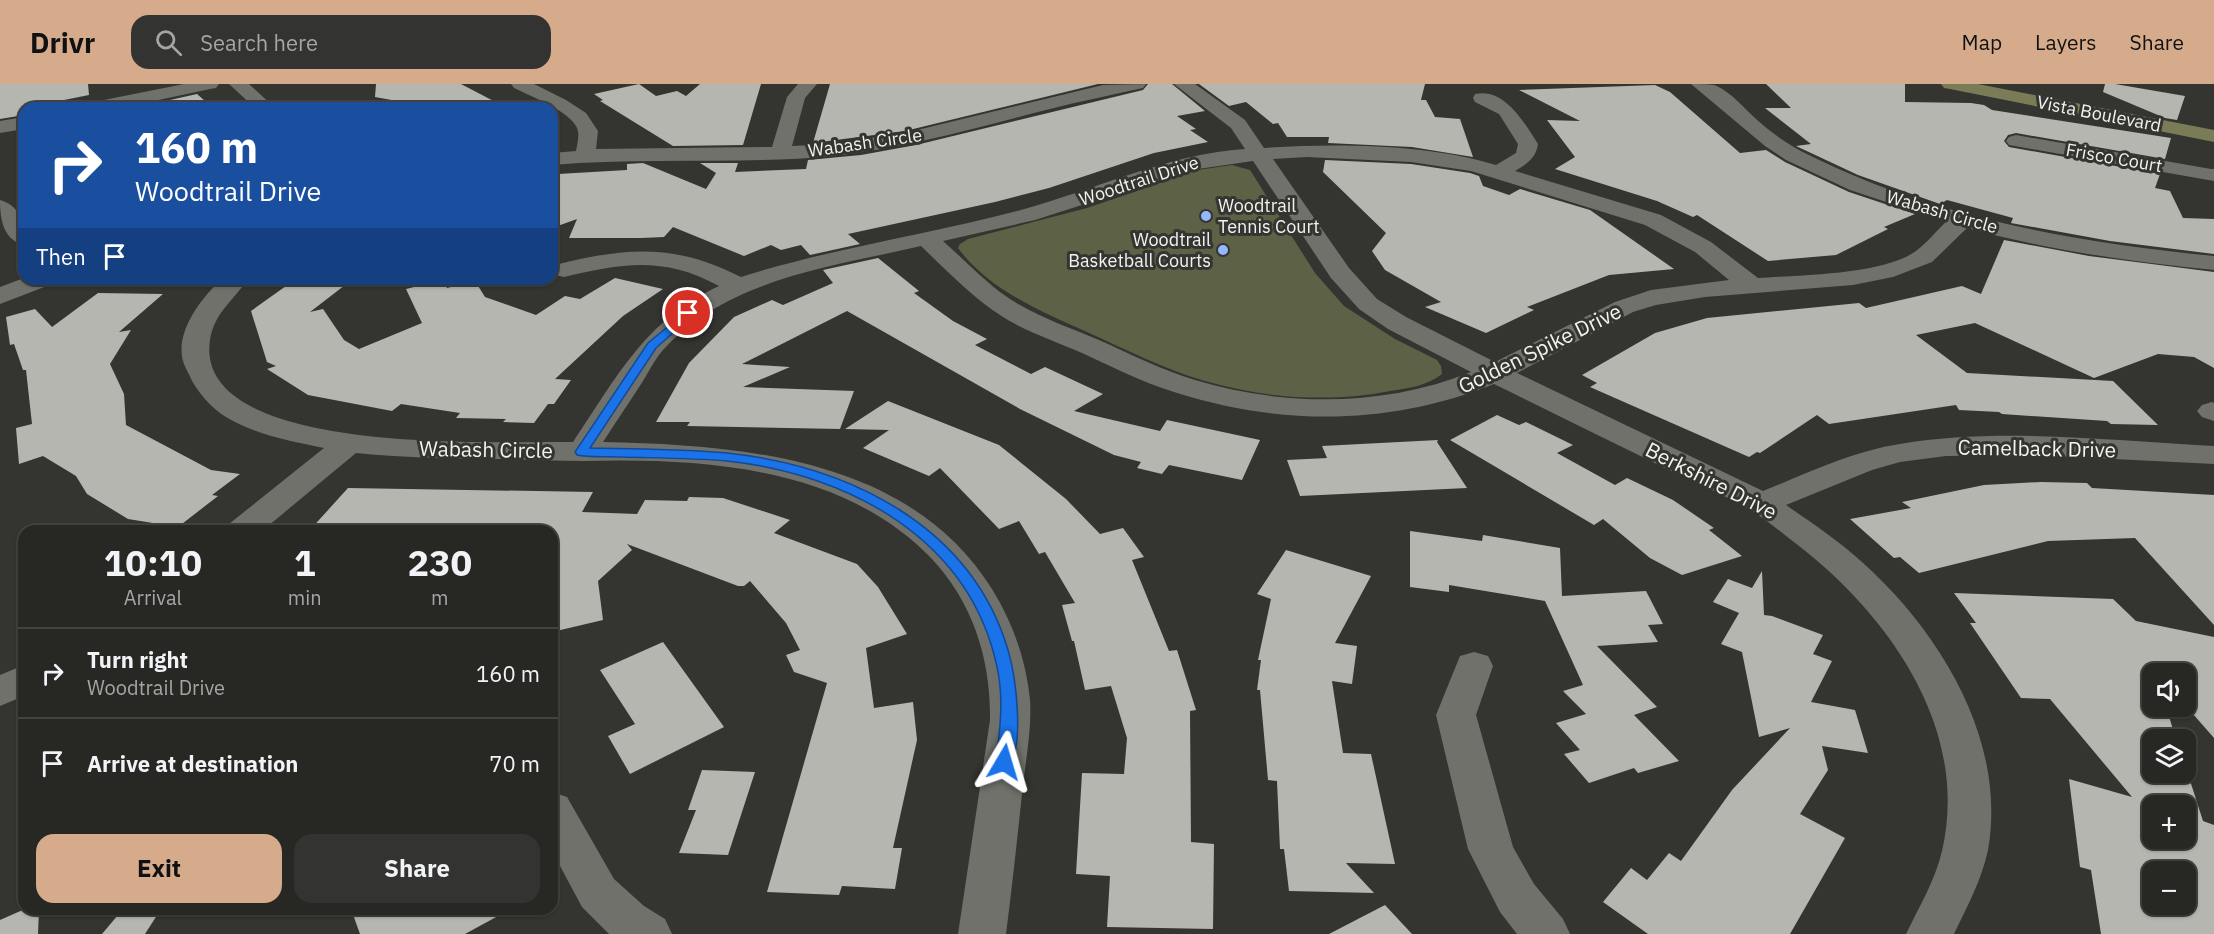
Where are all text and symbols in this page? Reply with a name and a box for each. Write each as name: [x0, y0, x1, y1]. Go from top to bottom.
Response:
search box: [131, 15, 551, 69]
text: Drivr: [30, 24, 95, 61]
icon: search: [152, 26, 185, 59]
text: Search here: [200, 28, 318, 57]
text: Map: [1962, 28, 2002, 56]
text: Layers: [2035, 28, 2097, 56]
text: Share: [2130, 28, 2184, 56]
street label: Vista Boulevard: [2035, 90, 2163, 137]
text: 160 m: [135, 120, 258, 175]
street label: Wabash Circle: [806, 123, 923, 162]
icon: right: [36, 126, 114, 204]
street label: Frisco Court: [2064, 138, 2164, 177]
street label: Woodtrail Drive: [1076, 150, 1202, 211]
text: Woodtrail Drive: [135, 173, 321, 208]
street label: Wabash Circle: [1884, 185, 2001, 238]
place label: Woodtrail Tennis Court: [1218, 194, 1319, 238]
marker: Woodtrail Tennis Court: [1199, 209, 1213, 223]
place label: Woodtrail Basketball Courts: [1068, 228, 1211, 272]
icon: arrive: [98, 240, 131, 273]
text: Then: [36, 242, 86, 271]
marker: Woodtrail Basketball Courts: [1216, 243, 1230, 257]
pin: [662, 287, 713, 338]
icon: arrive: [671, 296, 704, 329]
street label: Golden Spike Drive: [1453, 296, 1626, 400]
street label: Camelback Drive: [1958, 433, 2117, 463]
street label: Wabash Circle: [419, 434, 553, 464]
street label: Berkshire Drive: [1641, 435, 1782, 525]
text: 10:10: [104, 539, 202, 586]
text: 1: [294, 539, 316, 586]
text: 230: [407, 539, 472, 586]
text: Arrival: [124, 584, 182, 611]
text: min: [288, 584, 322, 611]
text: m: [431, 584, 449, 611]
text: Turn right: [87, 645, 188, 674]
icon: right: [36, 657, 69, 690]
text: 160 m: [476, 659, 540, 688]
map controls: [2142, 663, 2196, 915]
button: sound: [2142, 663, 2196, 717]
text: Woodtrail Drive: [87, 674, 225, 701]
button: layers: [2142, 729, 2196, 783]
position arrow: [972, 730, 1036, 794]
icon: arrive: [36, 747, 69, 780]
text: Arrive at destination: [87, 749, 298, 778]
text: 70 m: [489, 749, 540, 778]
button: +: [2142, 795, 2196, 849]
button: Exit: [36, 834, 282, 903]
button: Share: [294, 834, 540, 903]
button: −: [2142, 861, 2196, 915]

